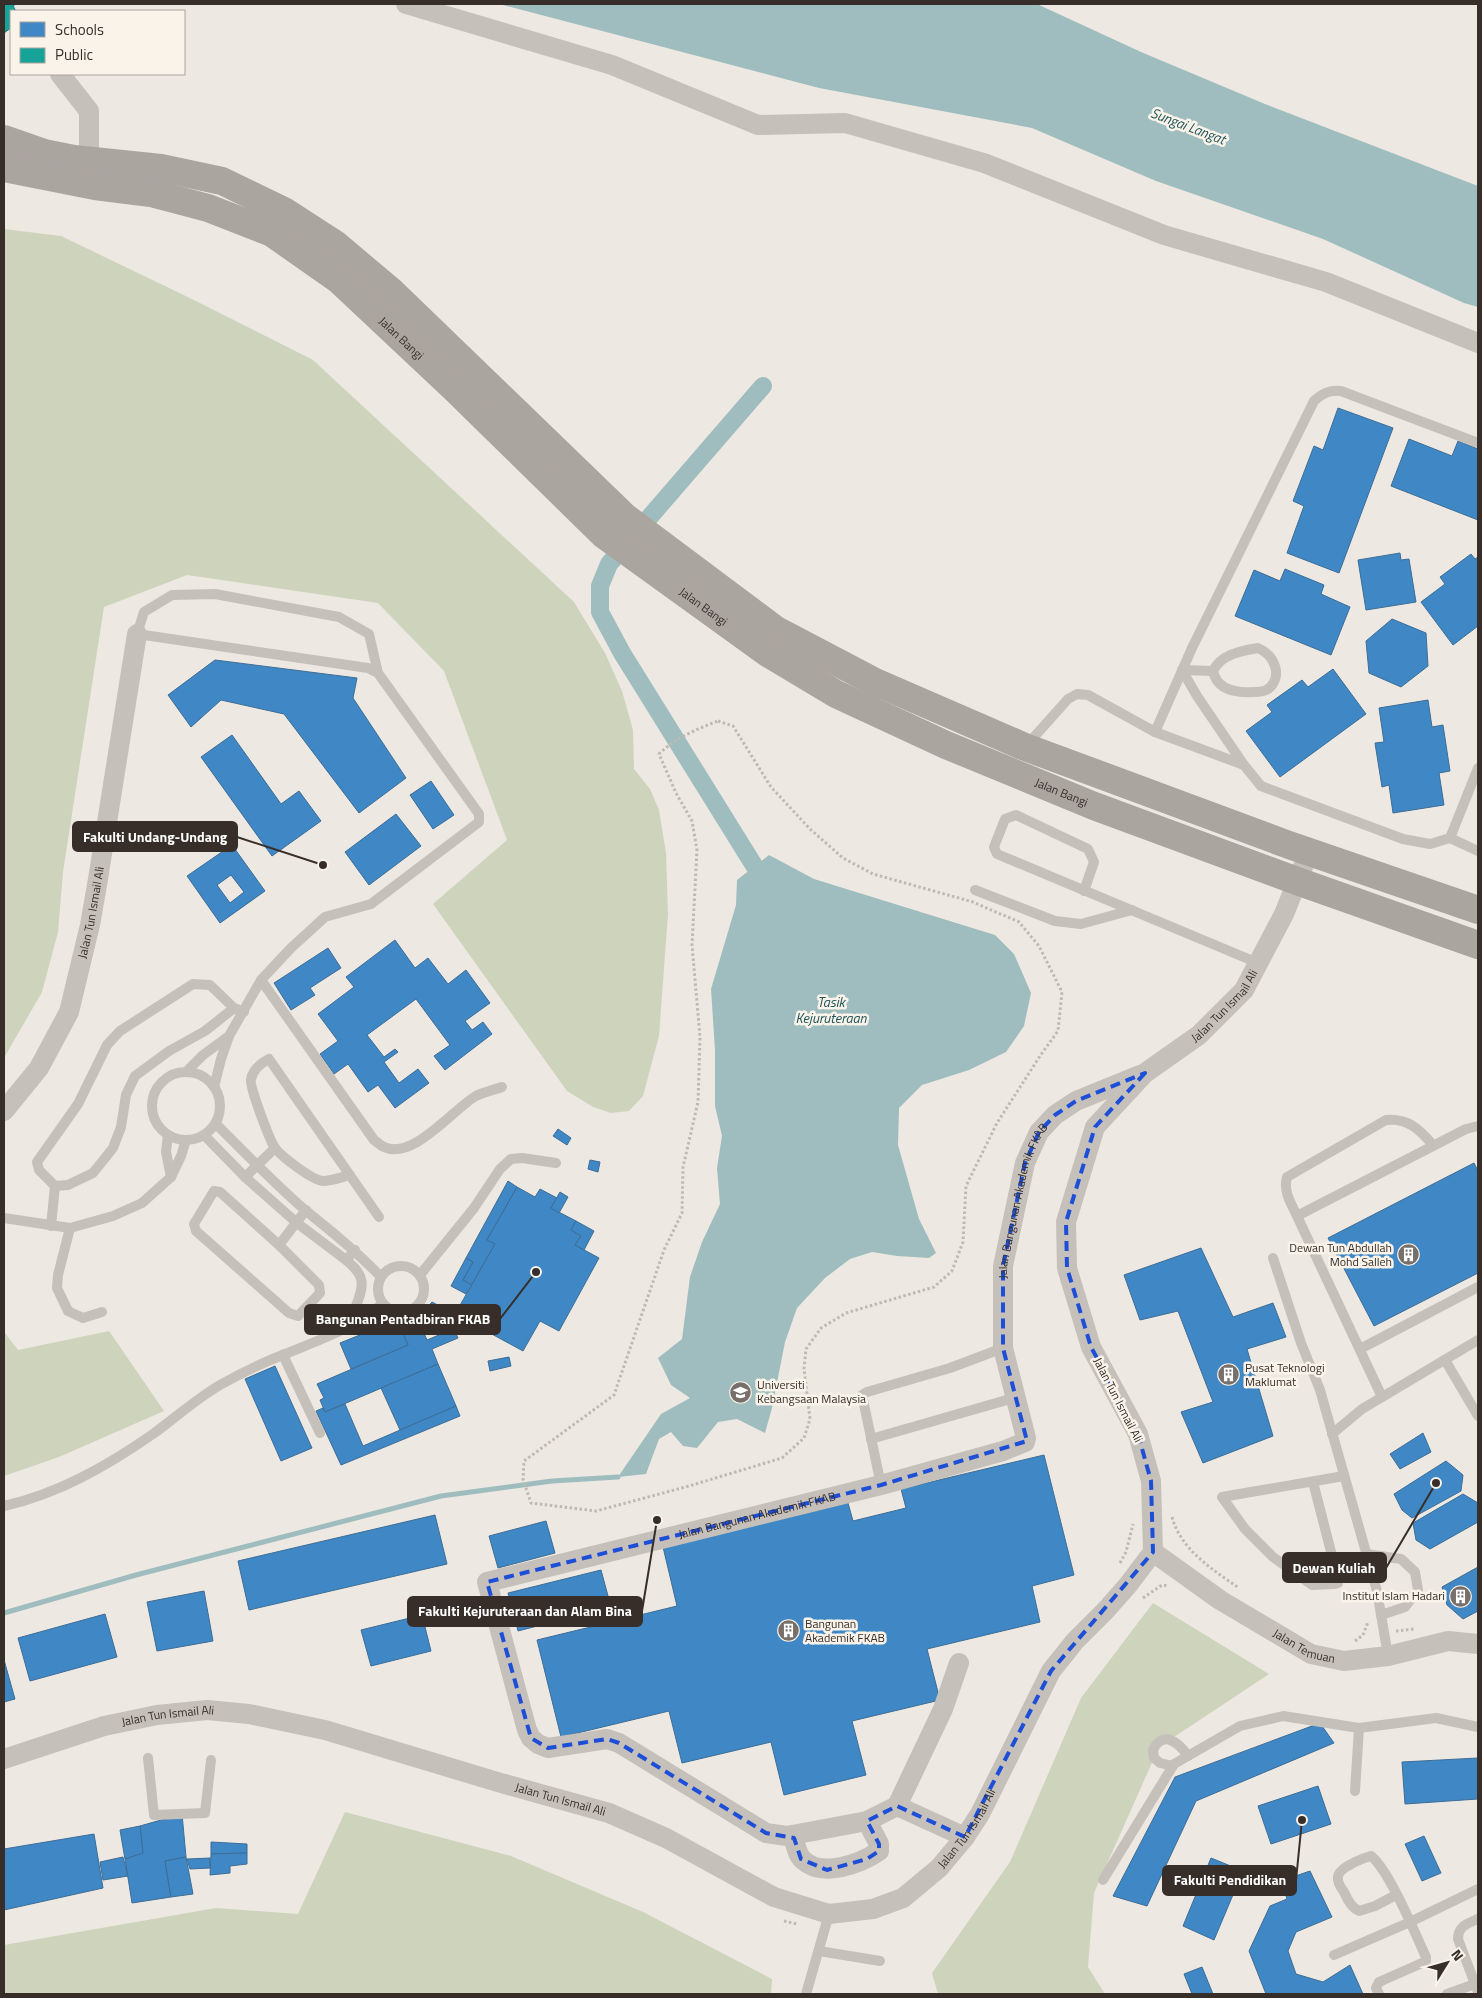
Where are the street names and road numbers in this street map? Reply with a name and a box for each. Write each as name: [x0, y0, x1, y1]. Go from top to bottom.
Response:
street label: Jalan Bangi: [375, 312, 428, 364]
street label: Jalan Bangi: [675, 582, 732, 630]
street label: Jalan Bangi: [1032, 773, 1091, 812]
street label: Jalan Tun Ismail Ali: [72, 865, 109, 960]
street label: Jalan Tun Ismail Ali: [1187, 966, 1262, 1047]
street label: Jalan Bangunan Akademik FKAB: [993, 1118, 1052, 1279]
street label: Jalan Tun Ismail Ali: [1089, 1354, 1148, 1446]
street label: Jalan Bangunan Akademik FKAB: [676, 1486, 838, 1544]
street label: Jalan Temuan: [1269, 1623, 1337, 1668]
street label: Jalan Tun Ismail Ali: [120, 1700, 215, 1731]
street label: Jalan Tun Ismail Ali: [513, 1777, 608, 1821]
street label: Jalan Tun Ismail Ali: [933, 1785, 1000, 1872]

